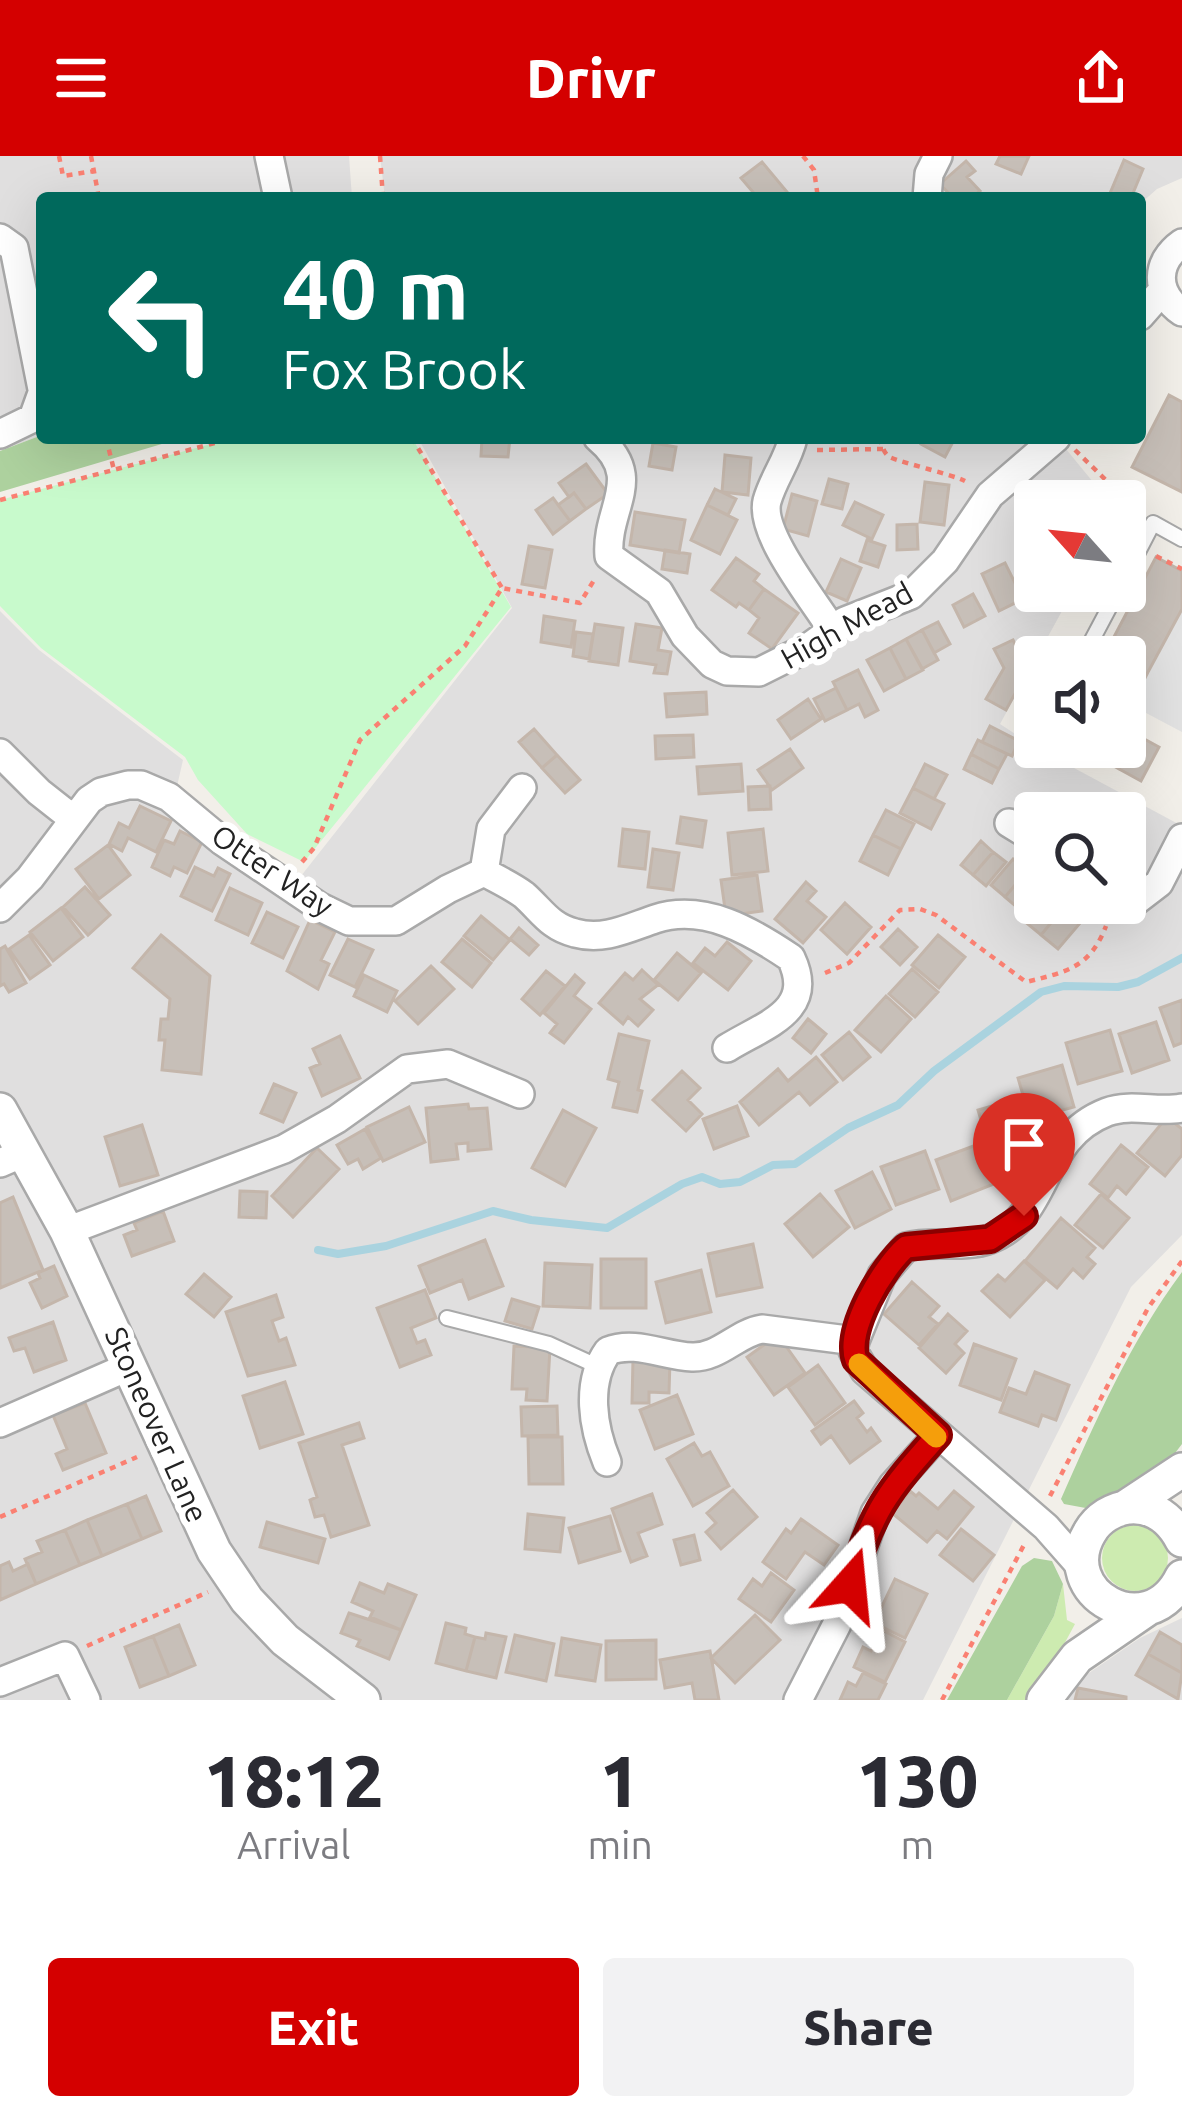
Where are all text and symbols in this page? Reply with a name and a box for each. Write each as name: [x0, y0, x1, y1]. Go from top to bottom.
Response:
icon: menu: [48, 45, 114, 111]
icon: share: [1068, 45, 1134, 111]
text: Drivr: [526, 48, 656, 108]
icon: left: [84, 240, 240, 396]
text: 40 m: [282, 241, 469, 335]
text: Fox Brook: [282, 339, 526, 399]
north arrow: [1014, 480, 1146, 612]
map controls: [1014, 480, 1146, 924]
street label: High Mead: [775, 575, 918, 675]
button: sound: [1014, 636, 1146, 768]
button: search: [1014, 792, 1146, 924]
street label: Otter Way: [206, 817, 340, 923]
pin: [973, 1093, 1075, 1216]
icon: arrive: [991, 1111, 1057, 1177]
street label: Stoneover Lane: [99, 1322, 215, 1527]
position arrow: [787, 1522, 913, 1648]
text: 18:12: [204, 1740, 384, 1821]
text: 1: [600, 1740, 640, 1821]
text: 130: [856, 1740, 978, 1821]
text: Arrival: [237, 1823, 351, 1866]
text: min: [587, 1823, 653, 1866]
text: m: [901, 1823, 934, 1866]
button: Exit: [48, 1958, 579, 2096]
button: Share: [603, 1958, 1134, 2096]

